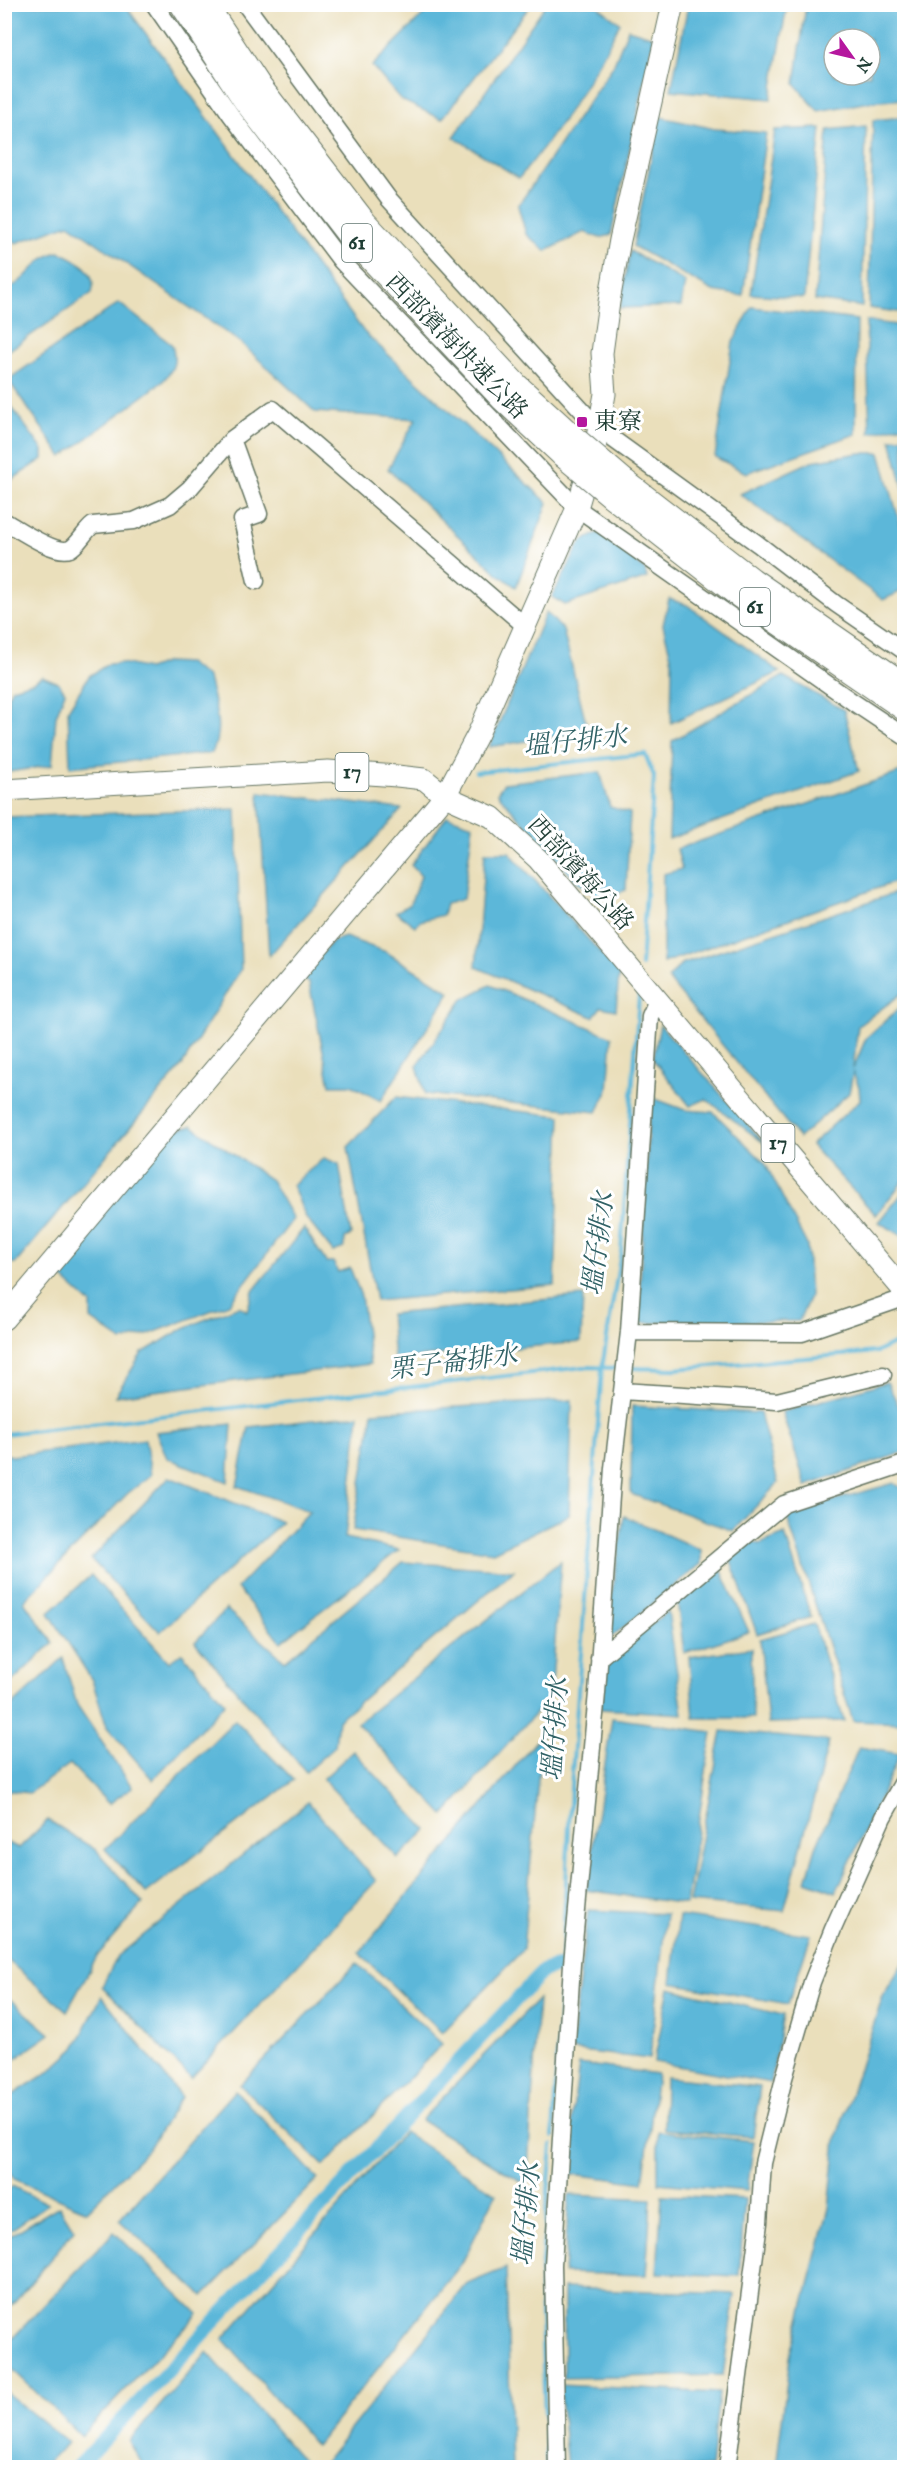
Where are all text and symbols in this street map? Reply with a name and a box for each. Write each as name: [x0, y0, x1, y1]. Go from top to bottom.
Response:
north arrow: [822, 27, 882, 87]
text: N: [851, 52, 875, 76]
road number: 61: [342, 224, 372, 262]
street label: 西部濱海快速公路: [378, 267, 534, 427]
place label: 東寮: [594, 407, 642, 438]
marker: 東寮: [575, 415, 589, 429]
road number: 61: [740, 588, 770, 626]
water label: 塭仔排水: [522, 720, 631, 764]
road number: 17: [336, 753, 368, 791]
street label: 西部濱海公路: [520, 810, 640, 938]
road number: 17: [762, 1124, 794, 1162]
water label: 塭仔排水: [576, 1187, 622, 1298]
water label: 栗子崙排水: [386, 1338, 522, 1387]
water label: 塭仔排水: [536, 1673, 576, 1782]
water label: 塭仔排水: [506, 2158, 548, 2267]

